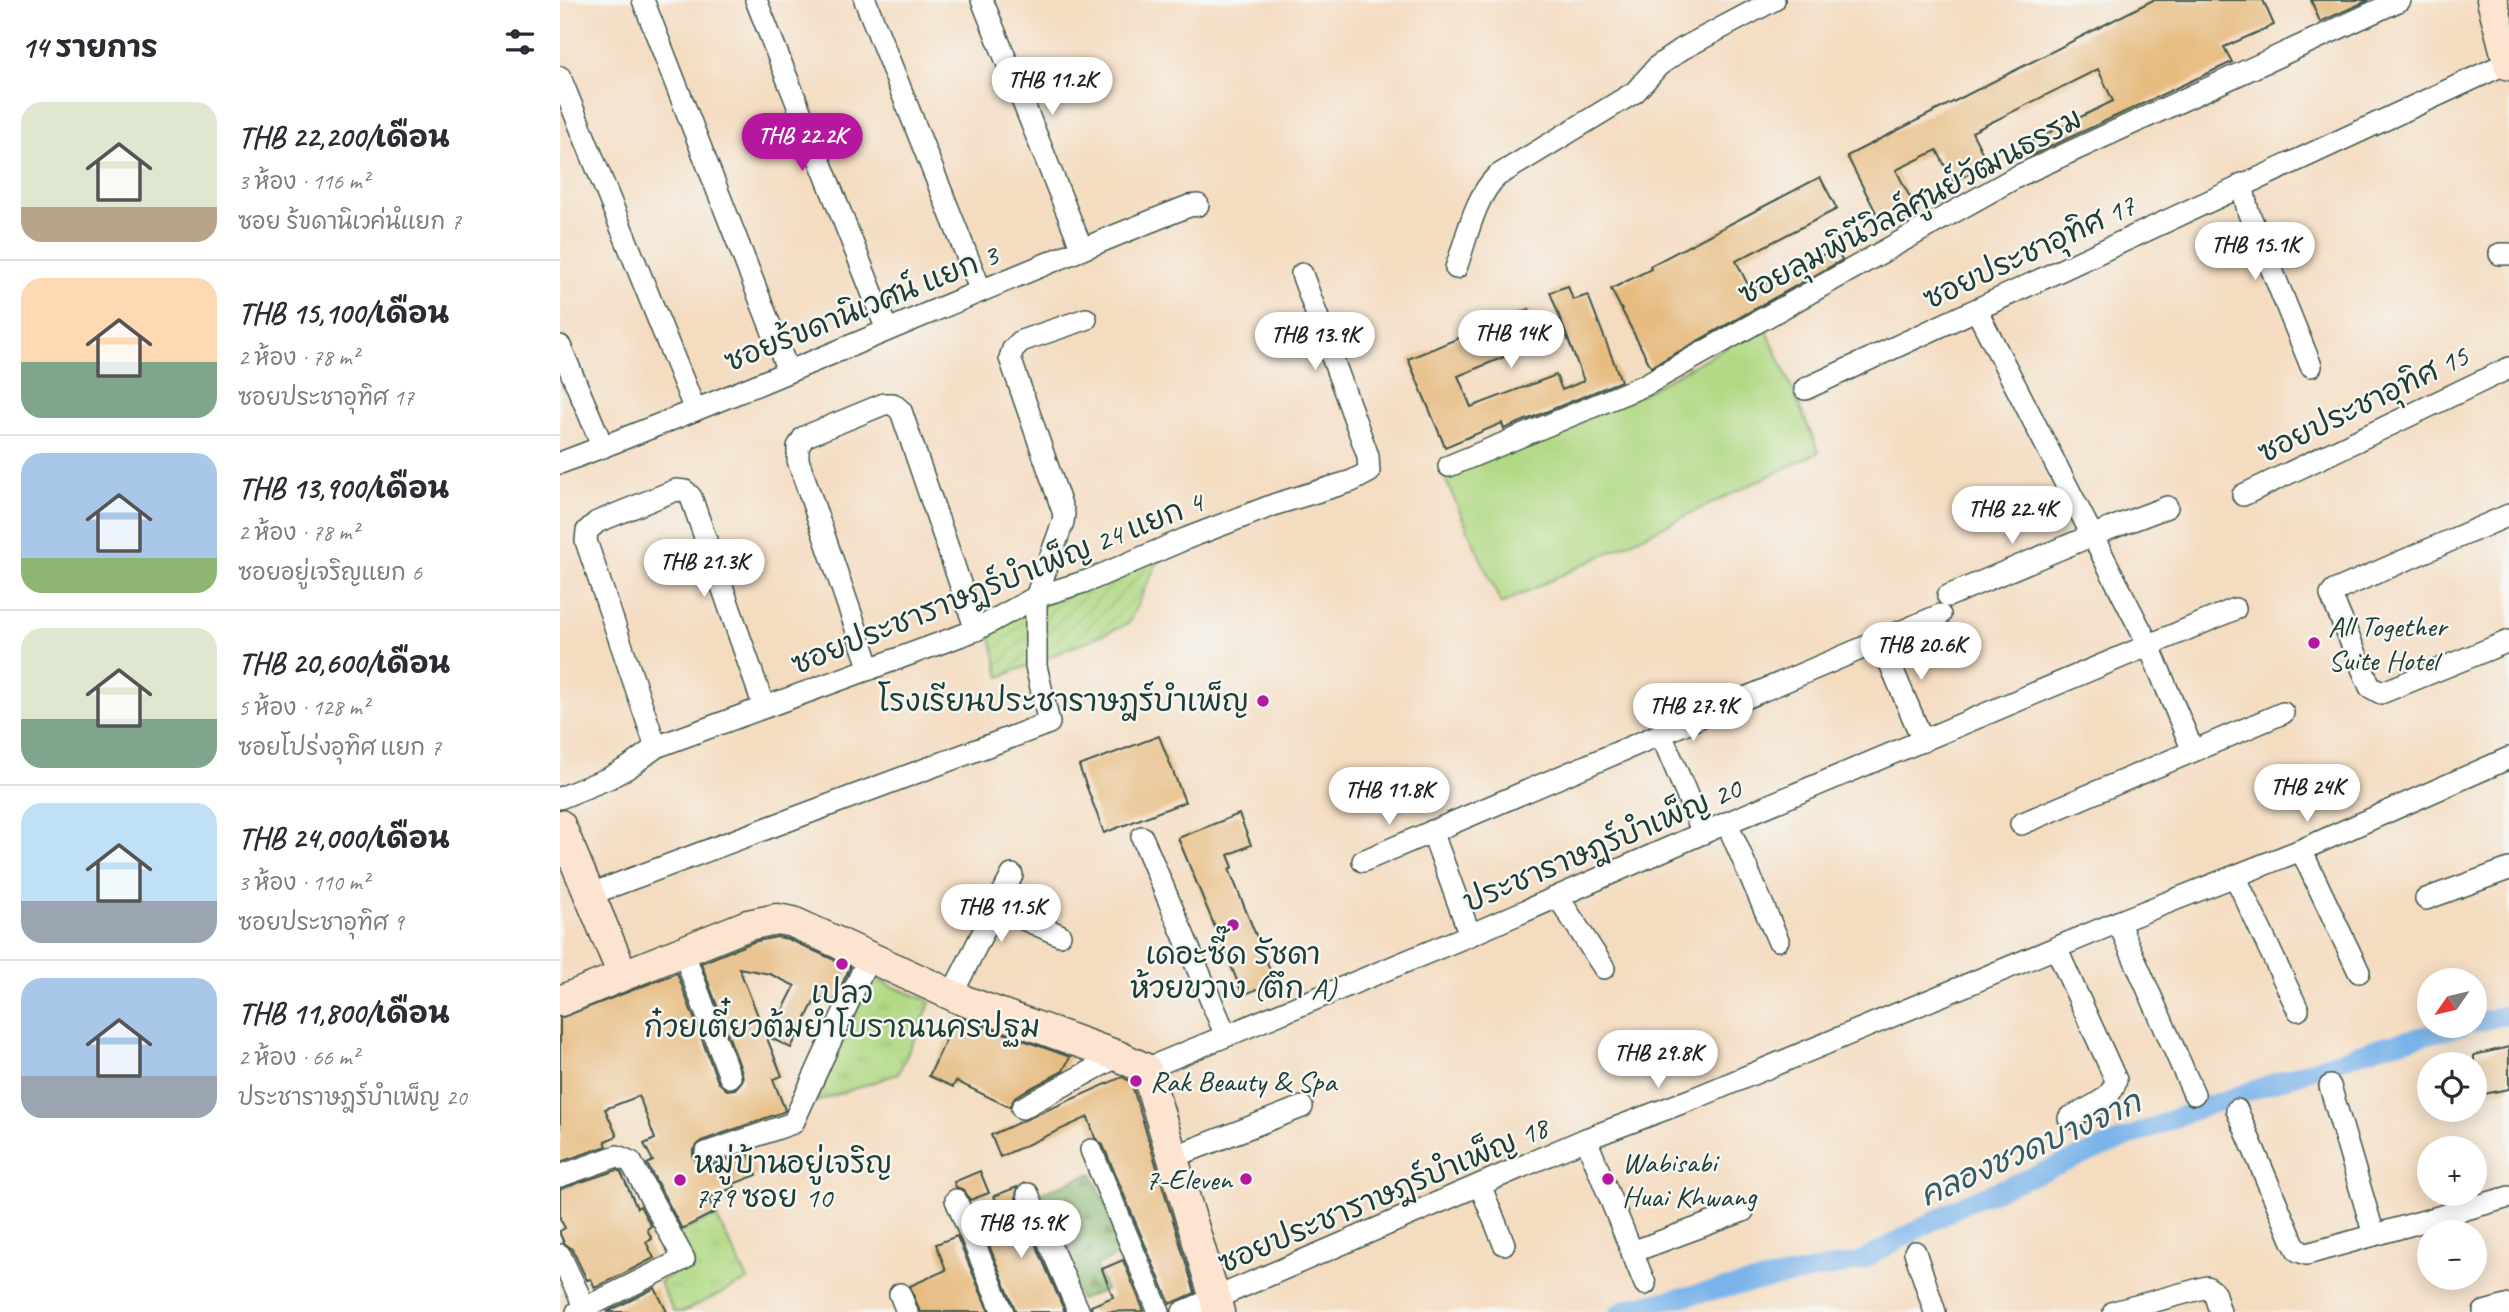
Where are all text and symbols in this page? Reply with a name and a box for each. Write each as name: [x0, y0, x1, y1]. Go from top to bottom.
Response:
icon: filters: [501, 23, 539, 61]
text: 14 รายการ: [21, 28, 158, 66]
pin: THB 11.2K: [972, 58, 1132, 117]
text: THB 11.2K: [1008, 65, 1096, 94]
street label: ซอยลุมพินีวิลล์ศูนย์วัฒนธรรม: [1731, 98, 2090, 316]
pin: THB 22.2K: [722, 114, 882, 173]
text: THB 22,200/เดือน: [238, 118, 450, 156]
text: THB 22.2K: [758, 121, 846, 150]
icon: home: [77, 130, 161, 214]
text: 3 ห้อง · 116 m²: [238, 167, 369, 196]
street label: ซอยประชาอุทิศ 17: [1917, 186, 2144, 320]
text: ซอย ร้ขดานิเวค่นํแยก 7: [238, 207, 461, 236]
pin: THB 15.1K: [2175, 222, 2335, 282]
text: THB 15.1K: [2211, 230, 2299, 259]
street label: ซอยร้ขดานิเวศน์ แยก 3: [718, 234, 1006, 380]
text: THB 15,100/เดือน: [238, 294, 449, 332]
icon: home: [77, 306, 161, 390]
pin: THB 14K: [1446, 310, 1576, 370]
pin: THB 13.9K: [1235, 312, 1395, 372]
text: THB 14K: [1474, 318, 1548, 347]
text: THB 13.9K: [1271, 320, 1359, 349]
street label: ซอยประชาอุทิศ 15: [2252, 336, 2477, 474]
text: 2 ห้อง · 78 m²: [238, 343, 358, 372]
text: ซอยประชาอุทิศ 17: [238, 383, 414, 412]
text: THB 13,900/เดือน: [238, 469, 449, 507]
street label: ซอยประชาราษฎร์บำเพ็ญ 24 แยก 4: [785, 480, 1211, 684]
icon: home: [77, 481, 161, 565]
pin: THB 22.4K: [1932, 486, 2092, 546]
text: THB 22.4K: [1968, 494, 2056, 523]
text: 2 ห้อง · 78 m²: [238, 518, 358, 547]
pin: THB 21.3K: [624, 540, 784, 599]
text: THB 21.3K: [660, 547, 748, 576]
text: ซอยอยู่เจริญแยก 6: [238, 558, 422, 587]
place label: All Together Suite Hotel: [2328, 607, 2449, 679]
pin: THB 20.6K: [1841, 622, 2001, 682]
text: THB 20.6K: [1876, 630, 1966, 659]
marker: All Together Suite Hotel: [2306, 635, 2322, 651]
text: THB 20,600/เดือน: [238, 644, 450, 682]
icon: home: [77, 656, 161, 740]
place label: โรงเรียนประชาราษฎร์บำเพ็ญ: [878, 680, 1249, 721]
pin: THB 27.9K: [1613, 684, 1773, 743]
text: THB 27.9K: [1649, 691, 1737, 720]
text: 5 ห้อง · 128 m²: [238, 693, 369, 722]
marker: โรงเรียนประชาราษฎร์บำเพ็ญ: [1255, 693, 1271, 709]
text: ซอยโปร่งอุทิศ แยก 7: [238, 733, 441, 762]
pin: THB 24K: [2242, 764, 2372, 824]
street label: ประชาราษฎร์บำเพ็ญ 20: [1457, 766, 1749, 922]
pin: THB 11.8K: [1309, 768, 1469, 827]
text: THB 24K: [2270, 772, 2344, 801]
text: THB 11.8K: [1345, 775, 1433, 804]
text: THB 24,000/เดือน: [238, 819, 450, 857]
icon: home: [77, 831, 161, 915]
text: 3 ห้อง · 110 m²: [238, 868, 369, 897]
pin: THB 11.5K: [921, 884, 1081, 944]
text: THB 11.5K: [957, 892, 1045, 921]
text: ซอยประชาอุทิศ 9: [238, 908, 404, 937]
marker: เดอะซี๊ด รัชดา ห้วยขวาง (ตึก A): [1225, 917, 1241, 933]
place label: เดอะซี๊ด รัชดา ห้วยขวาง (ตึก A): [1130, 925, 1338, 1007]
marker: เปลว ก๋วยเตี๋ยวต้มยำโบราณนครปฐม: [834, 956, 850, 972]
north arrow: [2417, 968, 2487, 1038]
map controls: [2417, 968, 2487, 1290]
place label: เปลว ก๋วยเตี๋ยวต้มยำโบราณนครปฐม: [643, 974, 1041, 1047]
text: THB 11,800/เดือน: [238, 994, 450, 1032]
icon: home: [77, 1006, 161, 1090]
pin: THB 29.8K: [1578, 1030, 1738, 1090]
text: THB 29.8K: [1614, 1038, 1702, 1067]
text: 2 ห้อง · 66 m²: [238, 1043, 358, 1072]
button: locate: [2417, 1052, 2487, 1122]
place label: Rak Beauty & Spa: [1150, 1062, 1338, 1100]
marker: Rak Beauty & Spa: [1128, 1073, 1144, 1089]
water label: คลองชวดบางจาก: [1913, 1081, 2149, 1216]
text: ประชาราษฎร์บำเพ็ญ 20: [238, 1083, 467, 1112]
street label: ซอยประชาราษฎร์บำเพ็ญ 18: [1212, 1105, 1556, 1283]
button: +: [2417, 1136, 2487, 1206]
place label: หมู่บ้านอยู่เจริญ 779 ซอย 10: [694, 1143, 892, 1216]
place label: Wabisabi Huai Khwang: [1622, 1143, 1758, 1215]
place label: 7-Eleven: [1145, 1160, 1233, 1198]
marker: 7-Eleven: [1238, 1171, 1254, 1187]
marker: Wabisabi Huai Khwang: [1600, 1171, 1616, 1187]
marker: หมู่บ้านอยู่เจริญ 779 ซอย 10: [672, 1172, 688, 1188]
pin: THB 15.9K: [941, 1200, 1101, 1260]
text: THB 15.9K: [977, 1208, 1065, 1237]
button: −: [2417, 1220, 2487, 1290]

